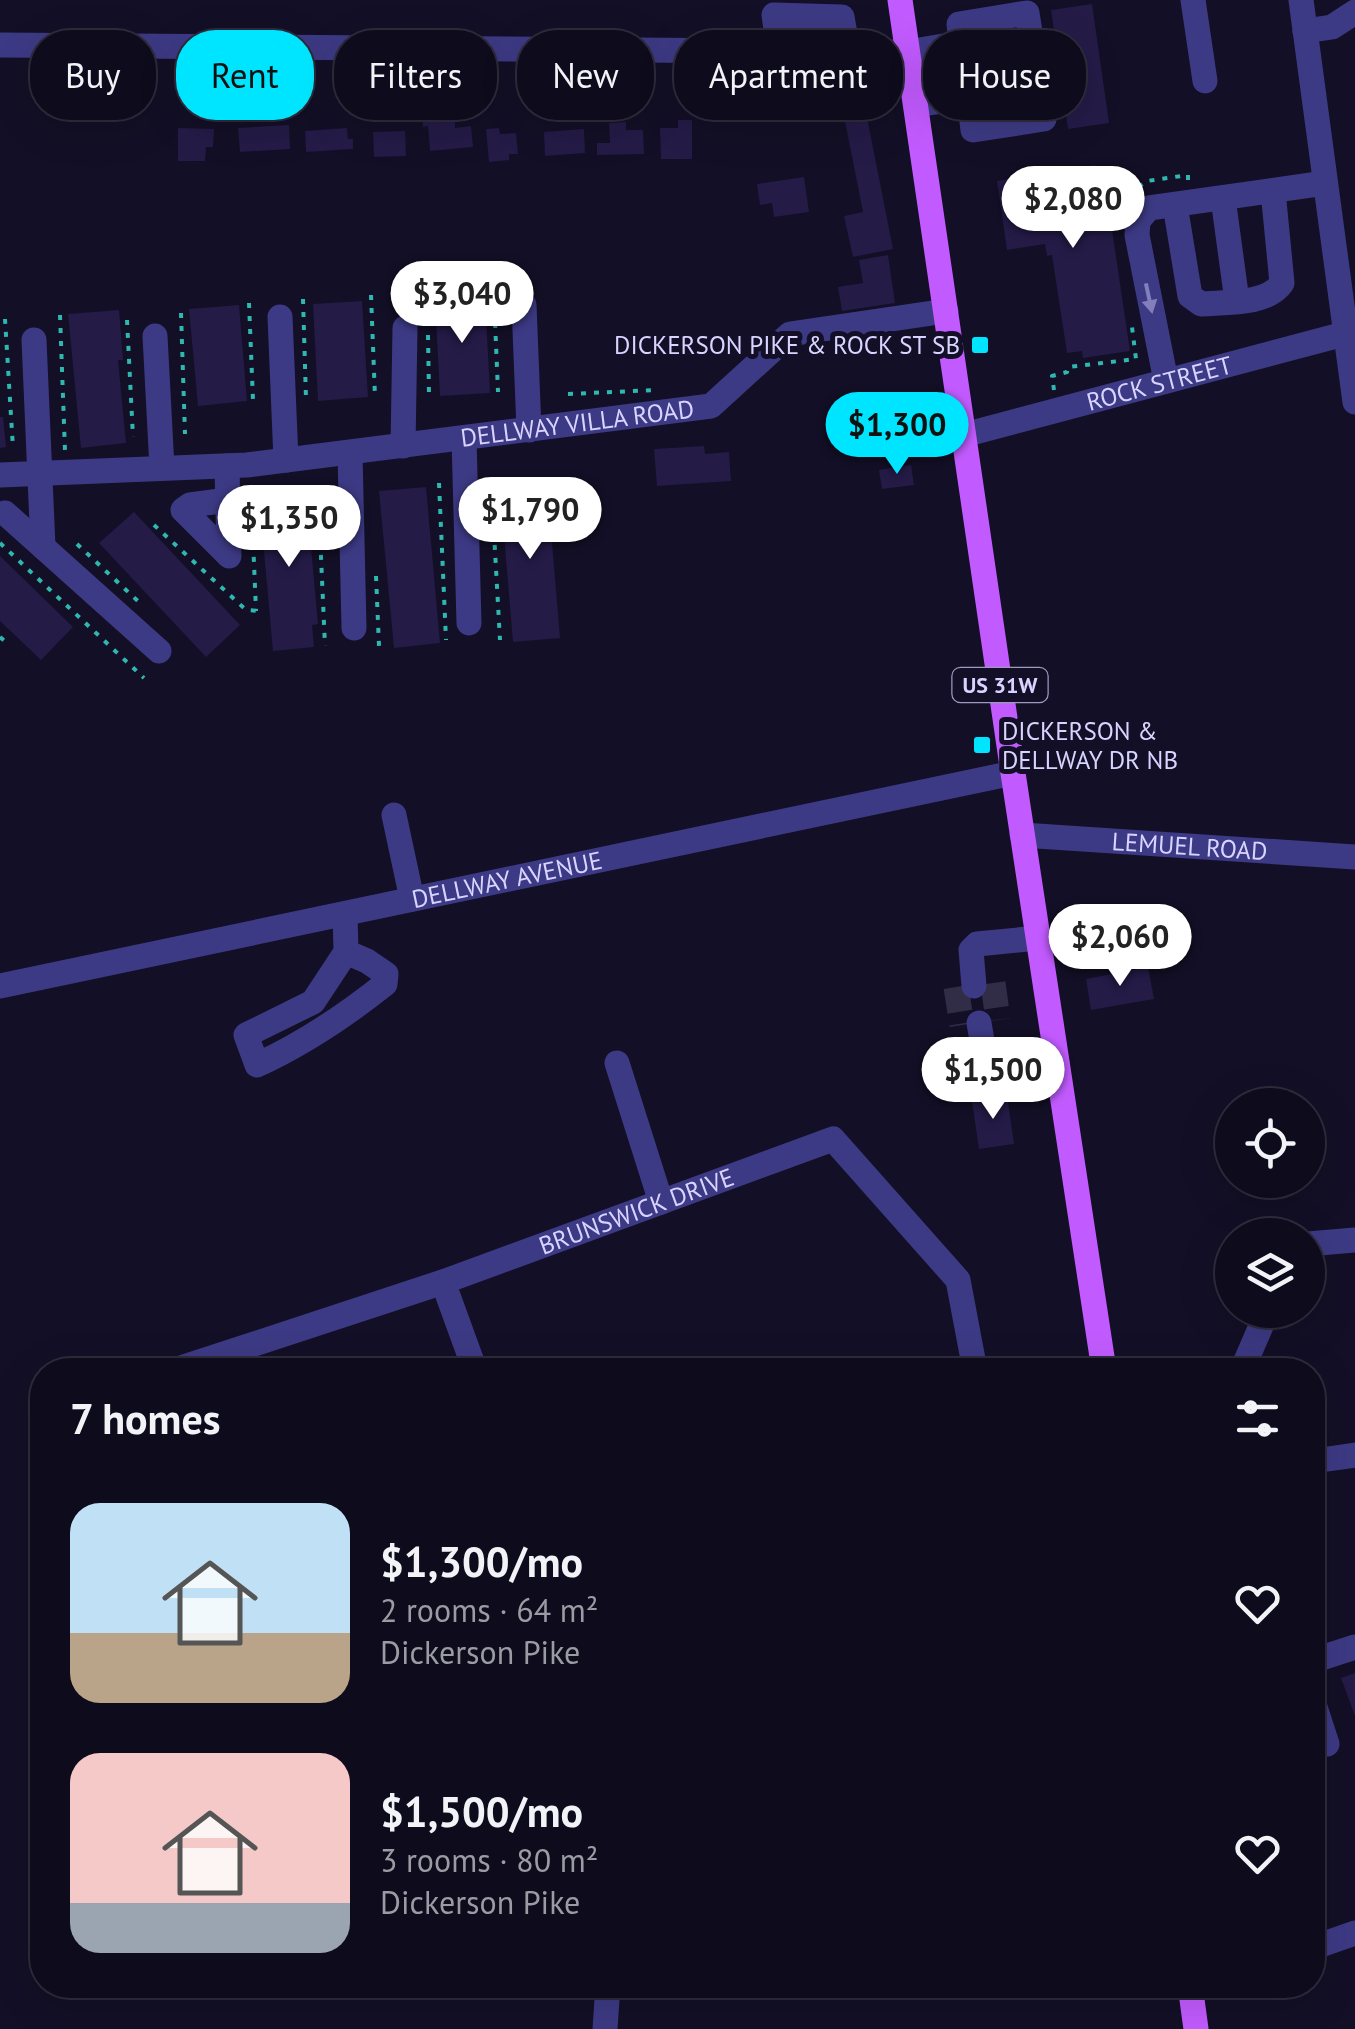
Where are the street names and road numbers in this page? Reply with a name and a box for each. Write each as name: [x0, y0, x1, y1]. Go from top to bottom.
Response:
street label: ROCK STREET: [1083, 348, 1235, 418]
street label: DELLWAY VILLA ROAD: [459, 392, 696, 454]
road number: US 31W: [952, 668, 1048, 702]
street label: LEMUEL ROAD: [1111, 825, 1268, 867]
street label: DELLWAY AVENUE: [409, 844, 605, 915]
street label: BRUNSWICK DRIVE: [534, 1161, 738, 1262]

